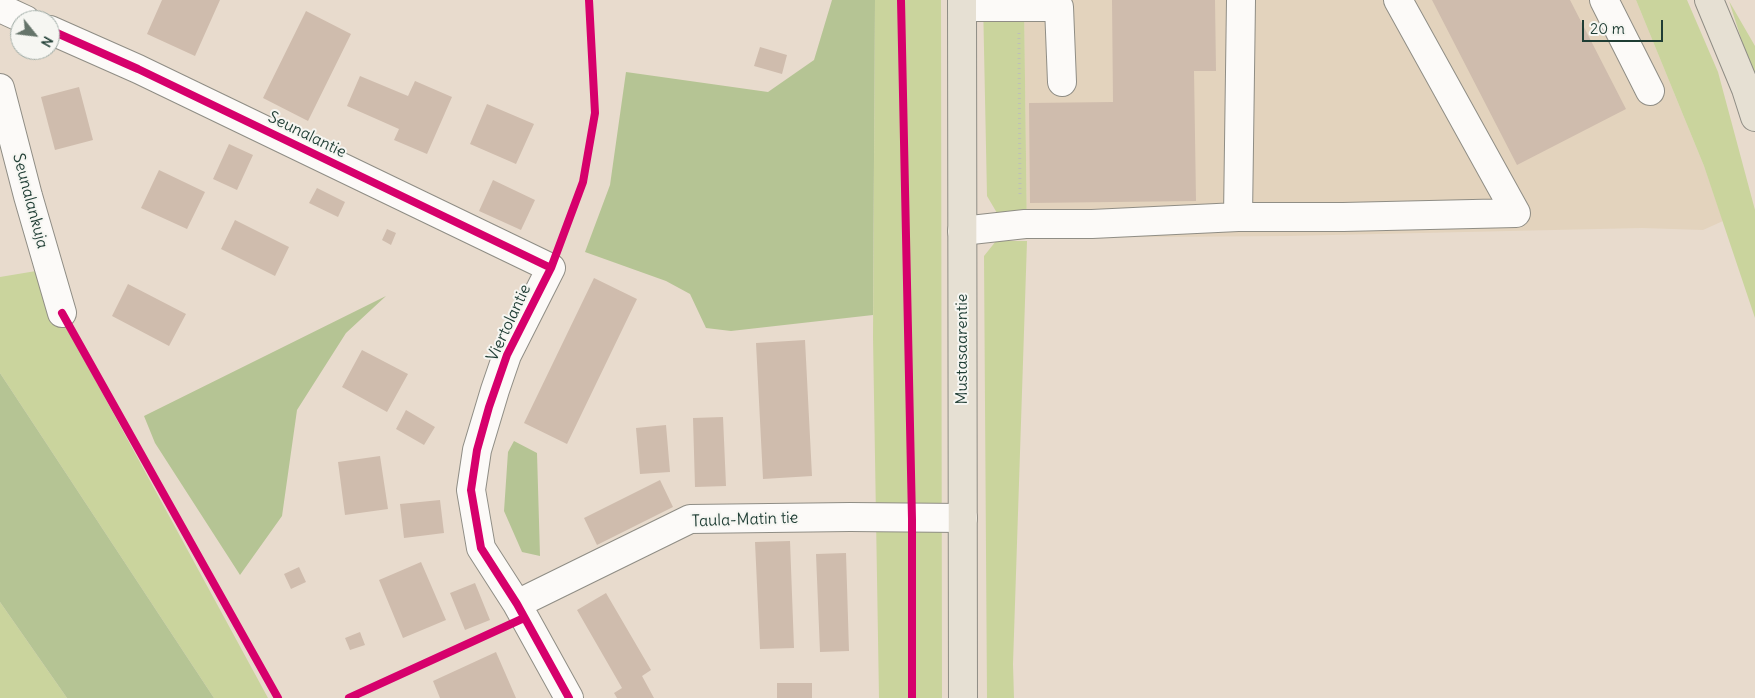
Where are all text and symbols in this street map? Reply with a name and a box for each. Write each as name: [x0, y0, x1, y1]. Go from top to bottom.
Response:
north arrow: [10, 10, 60, 60]
scale bar: [1585, 10, 1666, 42]
text: 20 m: [1590, 19, 1625, 38]
text: N: [37, 33, 57, 50]
street label: Seunalantie: [265, 108, 349, 162]
street label: Seunalankuja: [8, 151, 52, 251]
street label: Viertolantie: [483, 282, 535, 364]
street label: Mustasaarentie: [952, 294, 972, 404]
street label: Taula-Matin tie: [691, 509, 799, 531]

